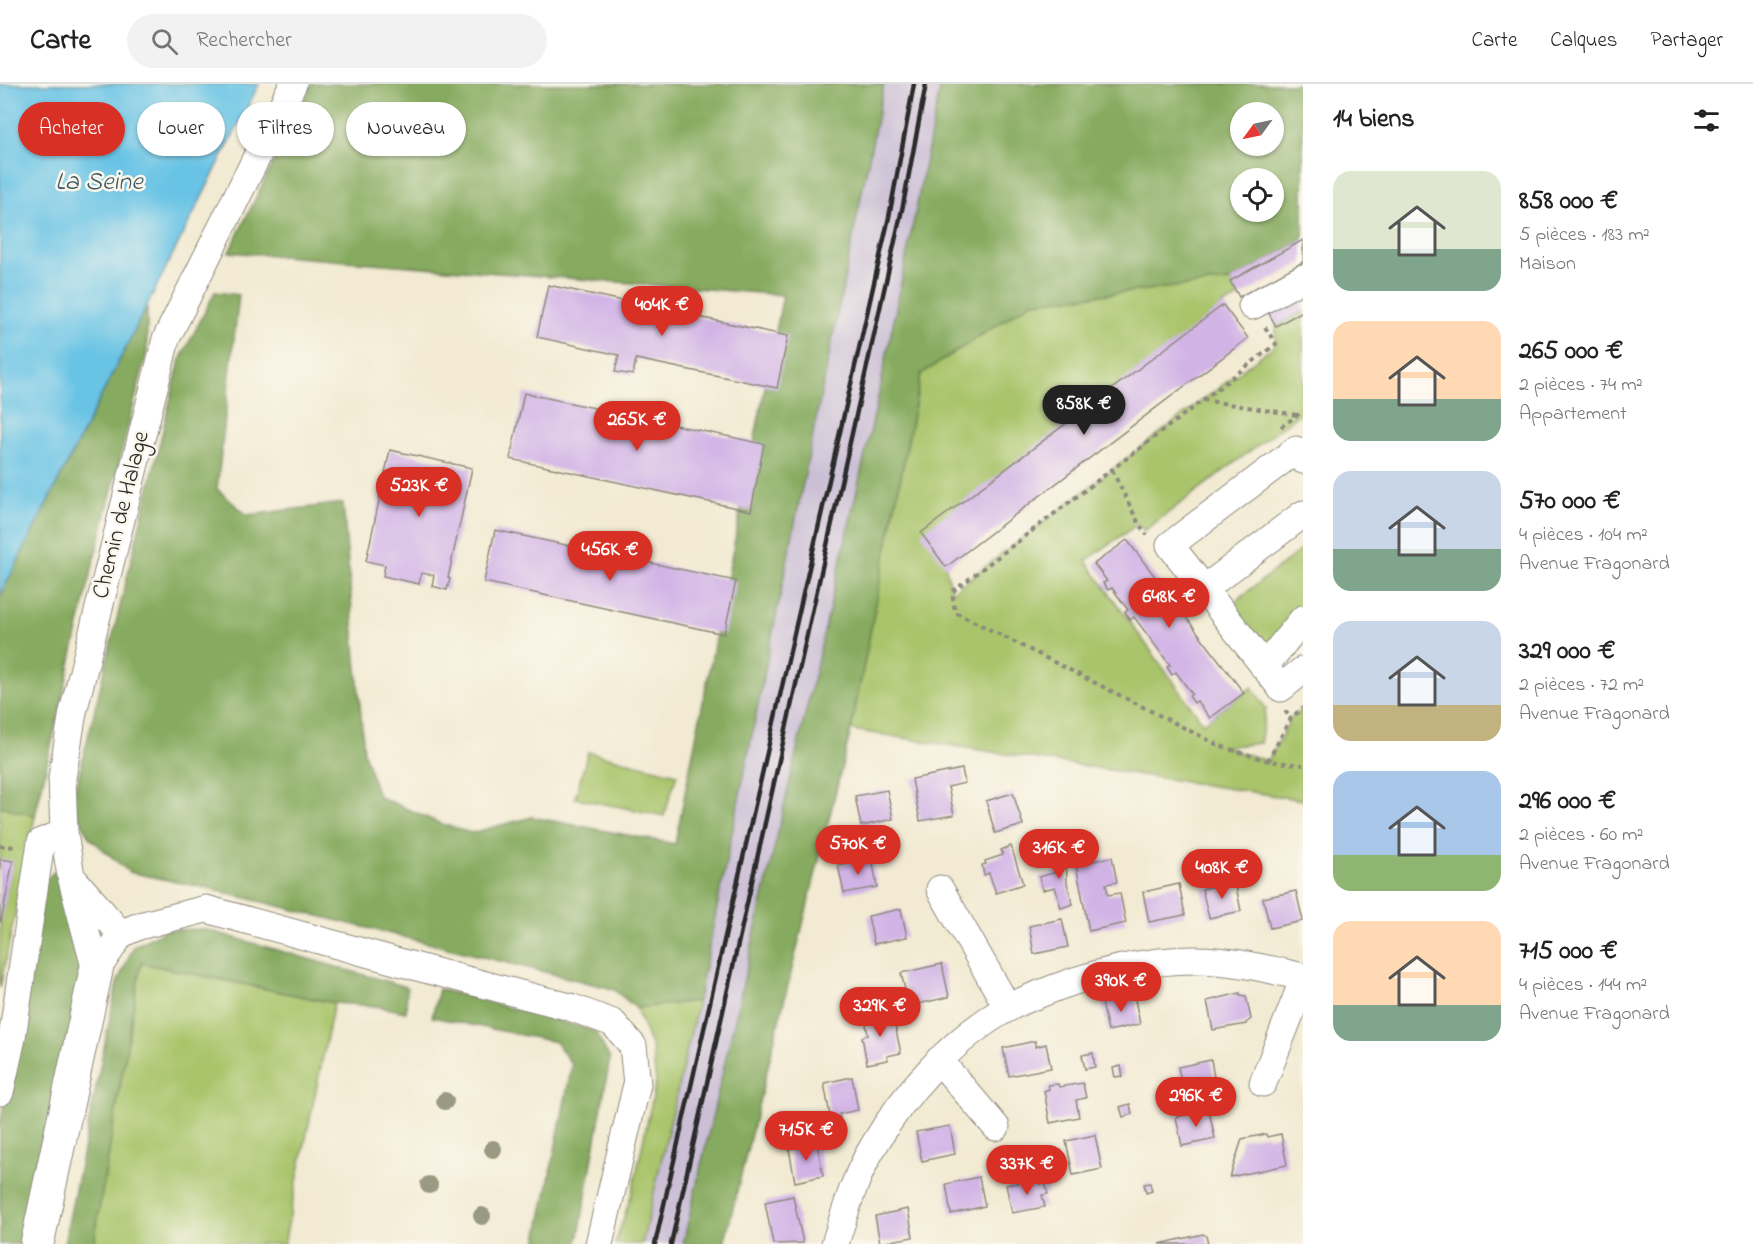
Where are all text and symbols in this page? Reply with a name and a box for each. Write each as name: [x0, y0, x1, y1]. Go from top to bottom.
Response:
search box: [127, 14, 547, 68]
text: Carte: [30, 21, 91, 62]
icon: search: [148, 25, 181, 58]
text: Rechercher: [196, 25, 292, 57]
text: Carte: [1471, 26, 1517, 56]
text: Calques: [1550, 26, 1617, 56]
text: Partager: [1650, 26, 1723, 56]
text: 14 biens: [1333, 101, 1415, 139]
chip: Acheter: [18, 102, 125, 156]
chip: Louer: [137, 102, 225, 156]
chip: Filtres: [237, 102, 334, 156]
chip: Nouveau: [346, 102, 466, 156]
north arrow: [1230, 102, 1284, 156]
map controls: [1230, 102, 1284, 222]
icon: filters: [1690, 104, 1723, 137]
water label: La Seine: [55, 164, 144, 202]
button: locate: [1230, 168, 1284, 222]
text: 858 000 €: [1519, 183, 1618, 221]
icon: home: [1381, 195, 1453, 267]
text: 5 pièces · 183 m²: [1519, 221, 1650, 250]
text: Maison: [1519, 250, 1576, 279]
pin: 404K €: [613, 286, 711, 337]
text: 404K €: [635, 291, 689, 320]
text: 265 000 €: [1519, 333, 1623, 371]
icon: home: [1381, 345, 1453, 417]
text: 2 pièces · 74 m²: [1519, 371, 1643, 400]
pin: 858K €: [1035, 385, 1133, 436]
text: 858K €: [1056, 390, 1112, 419]
text: Appartement: [1519, 400, 1627, 429]
pin: 265K €: [588, 401, 686, 452]
text: 265K €: [608, 406, 666, 435]
street label: Chemin de Halage: [84, 427, 160, 603]
pin: 523K €: [370, 467, 468, 518]
text: 523K €: [390, 472, 448, 501]
text: 570 000 €: [1519, 483, 1621, 521]
icon: home: [1381, 495, 1453, 567]
text: 4 pièces · 104 m²: [1519, 521, 1648, 550]
pin: 456K €: [561, 531, 659, 582]
text: 456K €: [581, 536, 639, 565]
text: Avenue Fragonard: [1519, 550, 1670, 579]
pin: 648K €: [1120, 578, 1218, 629]
text: 648K €: [1142, 583, 1196, 612]
text: 329 000 €: [1519, 633, 1615, 671]
icon: home: [1381, 645, 1453, 717]
text: 2 pièces · 72 m²: [1519, 671, 1644, 700]
text: Avenue Fragonard: [1519, 700, 1670, 729]
text: 296 000 €: [1519, 783, 1616, 821]
icon: home: [1381, 795, 1453, 867]
text: 2 pièces · 60 m²: [1519, 821, 1644, 850]
pin: 570K €: [809, 825, 907, 876]
pin: 316K €: [1010, 829, 1108, 880]
text: 570K €: [830, 830, 886, 859]
text: 316K €: [1033, 834, 1085, 863]
pin: 408K €: [1173, 849, 1271, 900]
text: Avenue Fragonard: [1519, 850, 1670, 879]
text: 408K €: [1195, 854, 1249, 883]
text: 715 000 €: [1519, 933, 1618, 971]
icon: home: [1381, 945, 1453, 1017]
pin: 390K €: [1072, 962, 1170, 1013]
text: 390K €: [1095, 967, 1147, 996]
text: 4 pièces · 144 m²: [1519, 971, 1647, 1000]
pin: 329K €: [831, 987, 929, 1038]
text: 329K €: [854, 992, 906, 1021]
text: Avenue Fragonard: [1519, 1000, 1670, 1029]
pin: 296K €: [1147, 1077, 1245, 1128]
text: 296K €: [1169, 1082, 1223, 1111]
pin: 715K €: [757, 1111, 855, 1162]
text: 715K €: [779, 1116, 833, 1145]
pin: 337K €: [978, 1145, 1076, 1196]
text: 337K €: [1000, 1150, 1054, 1179]

